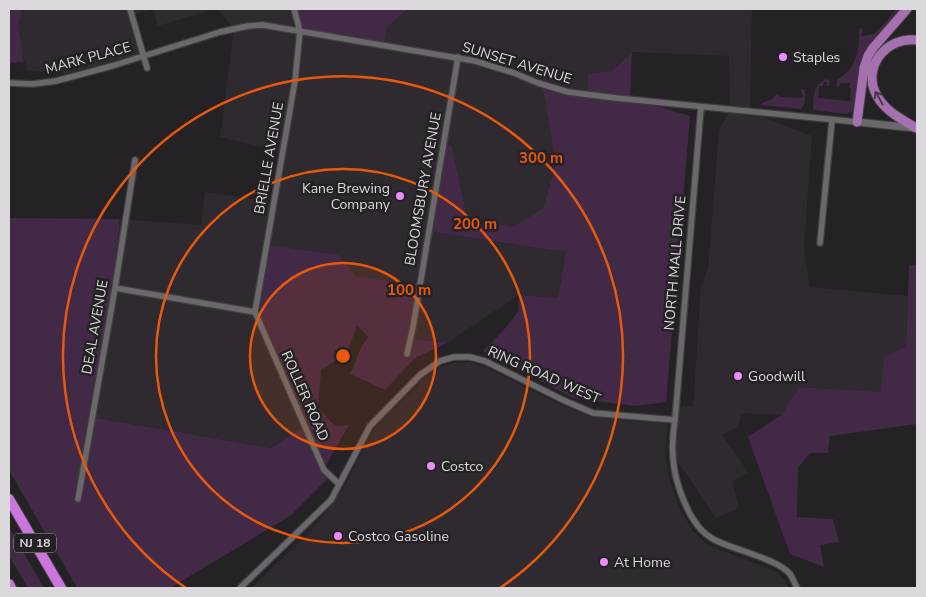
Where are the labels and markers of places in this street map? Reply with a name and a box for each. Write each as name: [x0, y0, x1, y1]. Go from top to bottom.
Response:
place label: Staples: [793, 48, 841, 67]
marker: Staples: [777, 51, 789, 63]
place label: Kane Brewing Company: [302, 179, 391, 214]
marker: Kane Brewing Company: [394, 190, 406, 202]
centre of rings: [334, 347, 352, 365]
place label: Goodwill: [748, 367, 806, 386]
marker: Goodwill: [732, 370, 744, 382]
place label: Costco: [441, 457, 484, 476]
marker: Costco: [425, 460, 437, 472]
place label: Costco Gasoline: [348, 527, 449, 546]
marker: Costco Gasoline: [332, 530, 344, 542]
place label: At Home: [614, 553, 670, 572]
marker: At Home: [598, 556, 610, 568]

